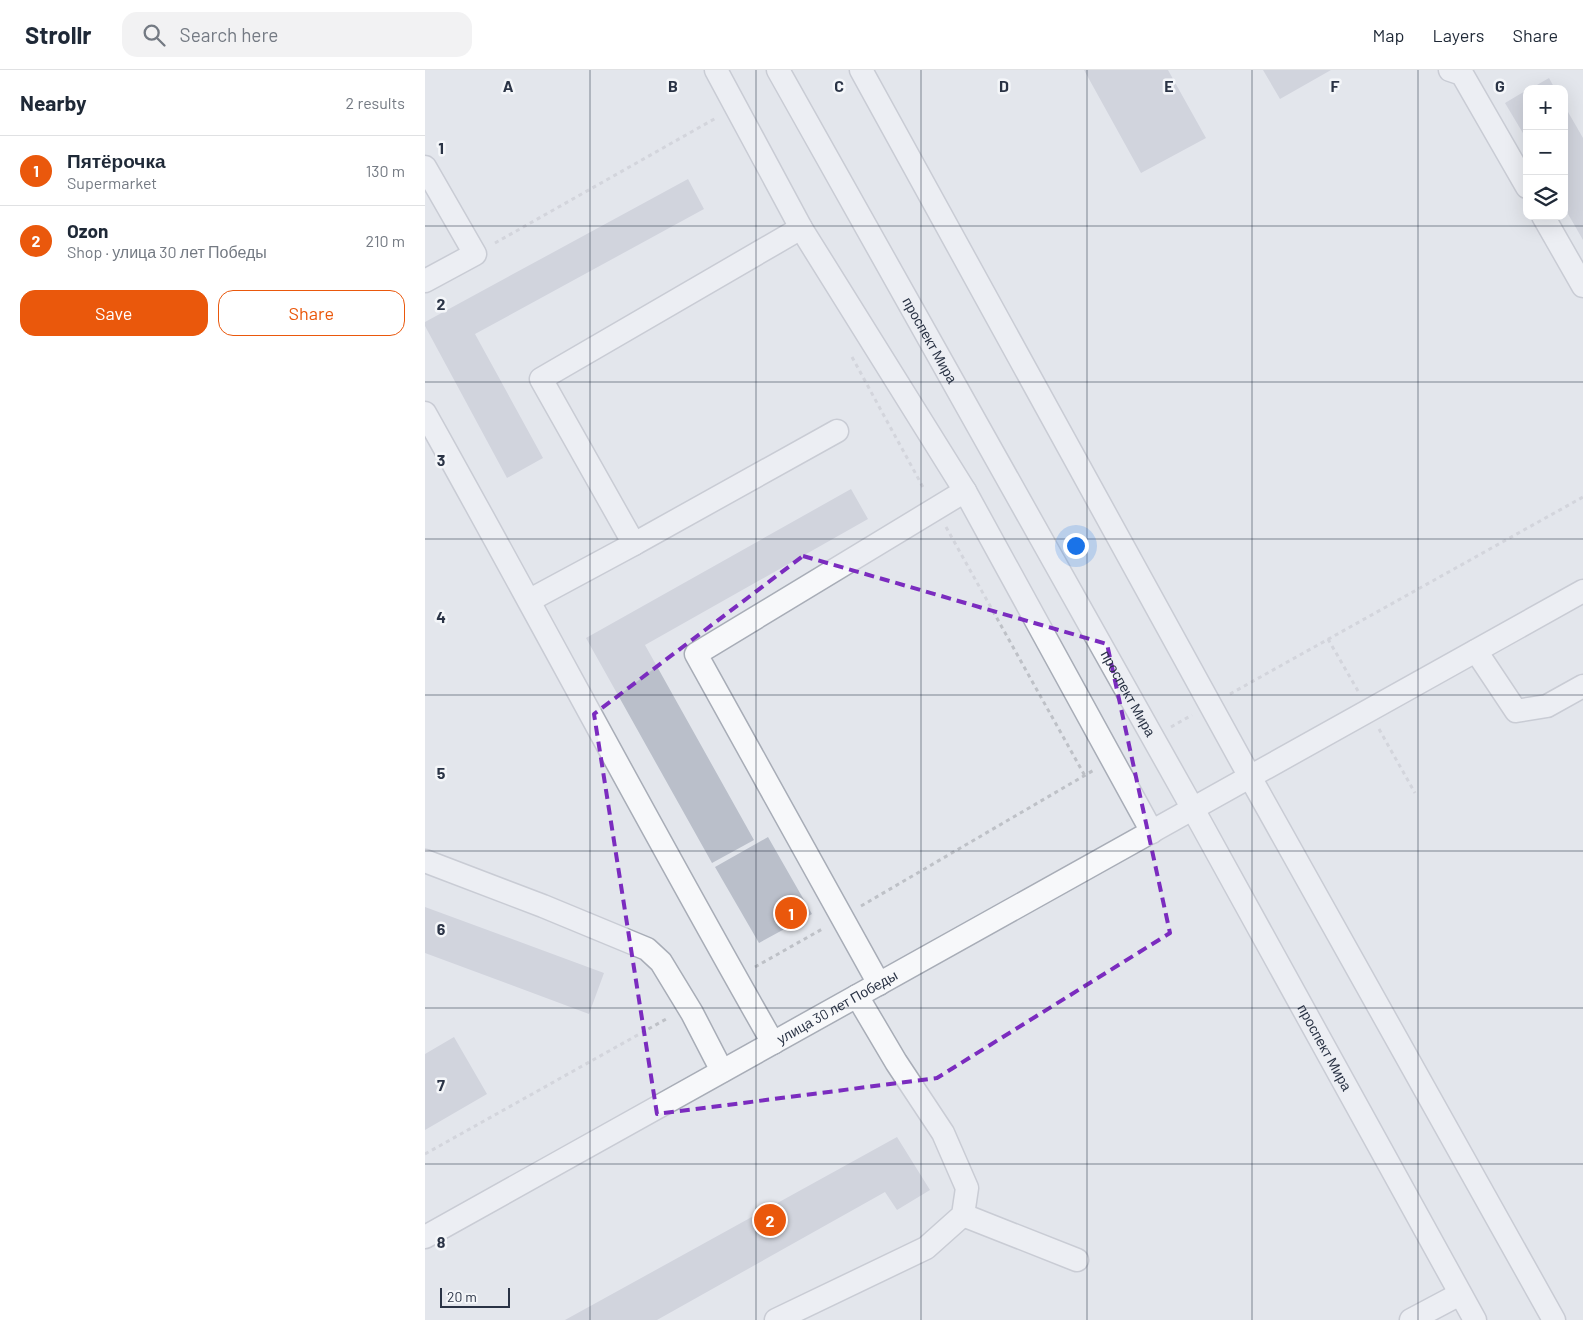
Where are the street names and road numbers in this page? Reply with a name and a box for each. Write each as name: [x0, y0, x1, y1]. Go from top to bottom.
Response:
street label: проспект Мира: [899, 294, 961, 386]
street label: проспект Мира: [1098, 647, 1160, 739]
street label: улица 30 лет Победы: [774, 966, 900, 1047]
street label: проспект Мира: [1294, 1001, 1356, 1094]

